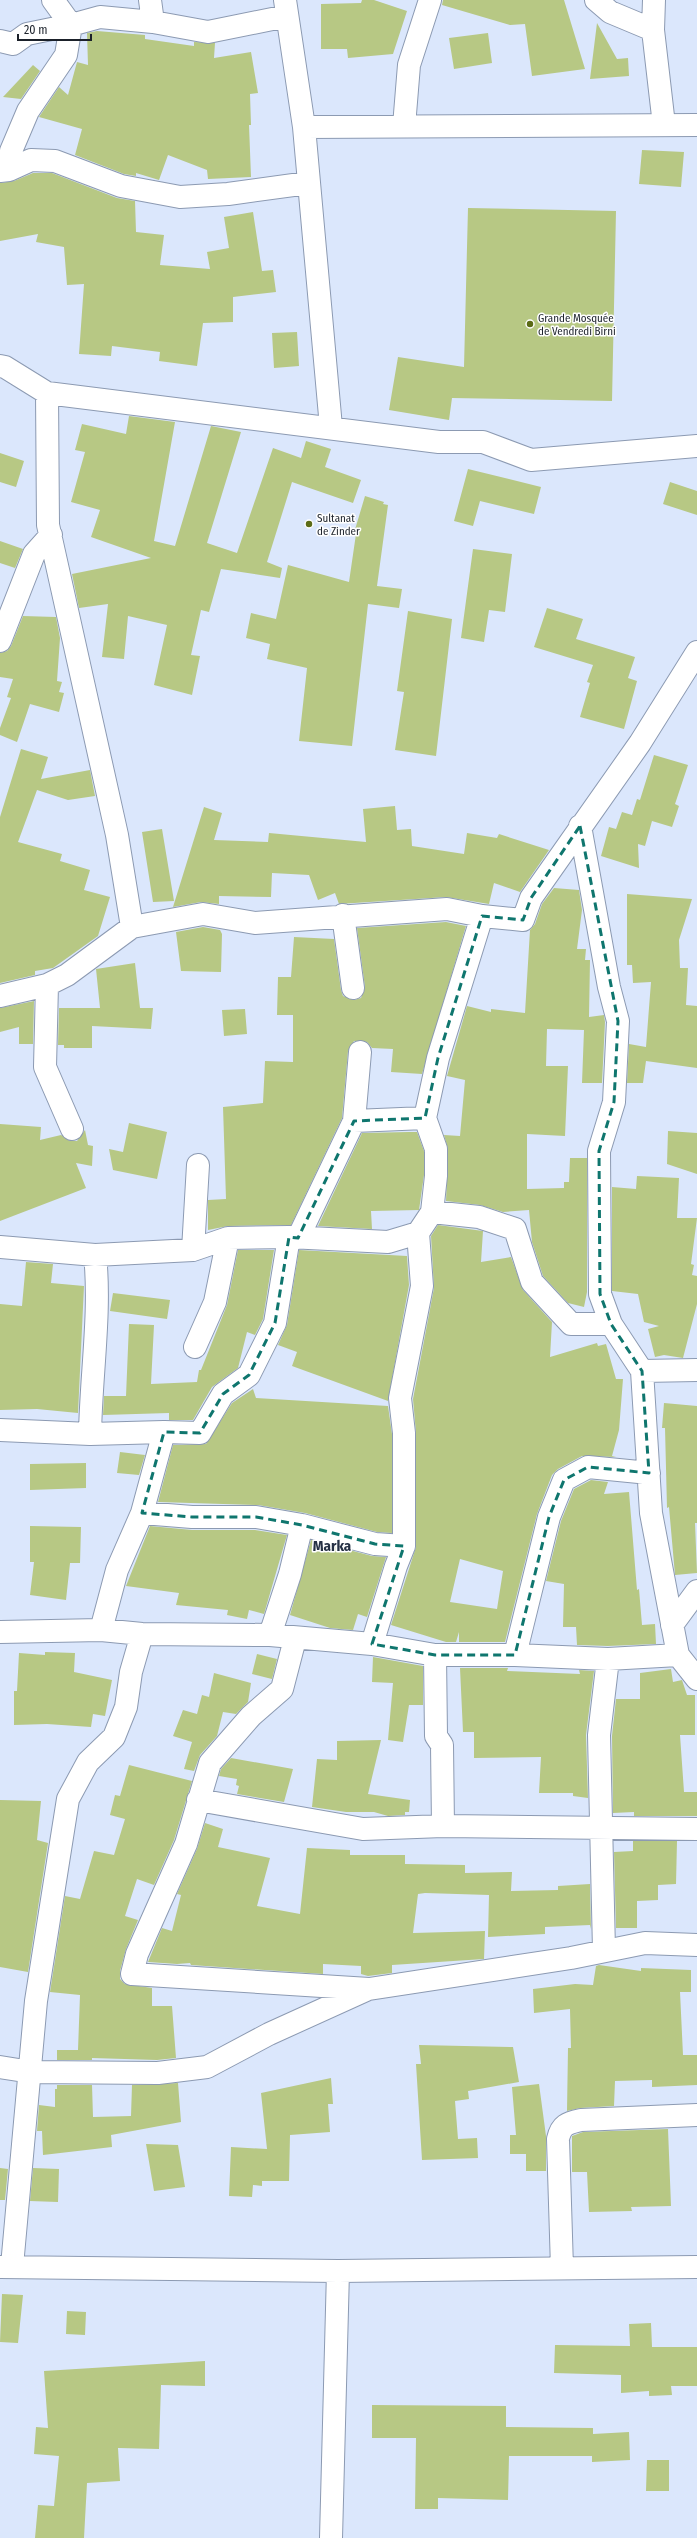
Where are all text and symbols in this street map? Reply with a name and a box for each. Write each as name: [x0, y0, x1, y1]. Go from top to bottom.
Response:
scale bar: [18, 16, 91, 42]
text: 20 m: [24, 23, 48, 37]
place label: Grande Mosquée de Vendredi Birni: [538, 312, 616, 338]
marker: Grande Mosquée de Vendredi Birni: [525, 319, 535, 329]
place label: Sultanat de Zinder: [317, 512, 360, 538]
marker: Sultanat de Zinder: [304, 519, 314, 529]
district label: Marka: [313, 1537, 352, 1555]

